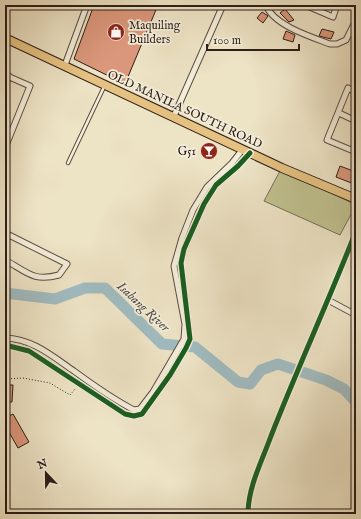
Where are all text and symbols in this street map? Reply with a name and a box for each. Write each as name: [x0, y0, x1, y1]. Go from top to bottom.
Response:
place label: Maquiling Builders: [129, 18, 181, 47]
shop icon: Maquiling Builders: [106, 22, 126, 42]
scale bar: [207, 26, 299, 52]
text: 100 m: [213, 33, 241, 48]
street label: OLD MANILA SOUTH ROAD: [105, 67, 265, 152]
bar icon: G51: [199, 141, 219, 161]
place label: G51: [178, 144, 196, 159]
water label: Isabang River: [112, 278, 173, 337]
north arrow: [26, 453, 66, 493]
text: N: [35, 456, 50, 473]

